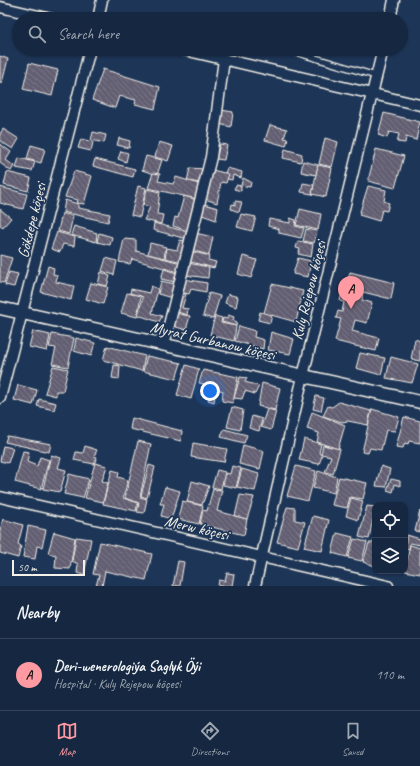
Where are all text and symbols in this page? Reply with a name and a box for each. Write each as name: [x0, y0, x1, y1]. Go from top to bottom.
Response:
search box: [12, 12, 408, 56]
icon: search: [26, 23, 48, 45]
text: Search here: [58, 25, 119, 44]
street label: Gökdepe köçesi: [13, 179, 51, 260]
street label: Kuly Rejepow köçesi: [287, 237, 331, 342]
pin: A: [338, 276, 364, 309]
street label: Myrat Gurbanow köçesi: [148, 317, 279, 366]
your location: [200, 381, 220, 401]
map controls: [372, 502, 408, 574]
button: locate: [372, 502, 408, 538]
street label: Merw köçesi: [163, 511, 233, 546]
button: layers: [372, 538, 408, 574]
scale bar: [12, 558, 85, 577]
text: 50 m: [18, 560, 37, 574]
text: Nearby: [16, 602, 59, 623]
text: Deri-wenerologiýa Saglyk Öýi: [54, 657, 200, 676]
text: A: [26, 667, 32, 683]
text: 110 m: [376, 667, 404, 683]
text: Hospital · Kuly Rejepow köçesi: [54, 676, 181, 692]
tab: Map: [56, 720, 78, 758]
tab: Directions: [191, 720, 229, 758]
tab: Saved: [342, 720, 364, 758]

